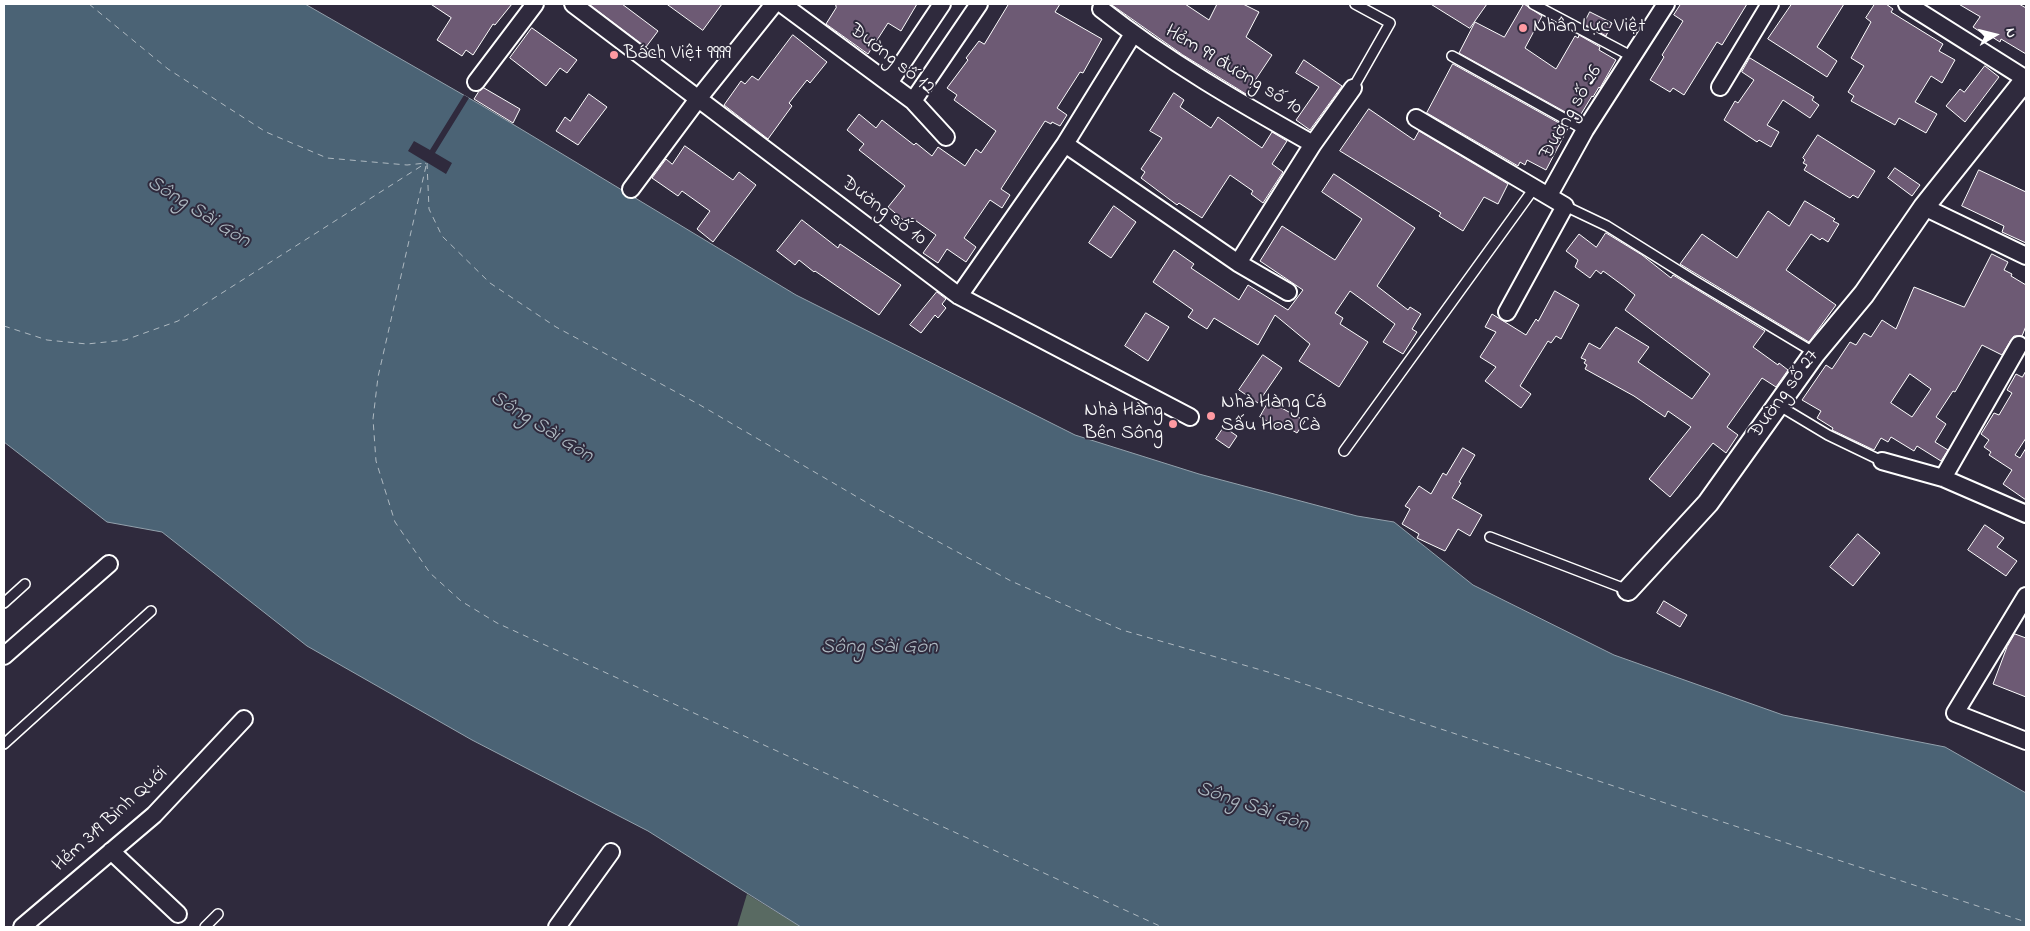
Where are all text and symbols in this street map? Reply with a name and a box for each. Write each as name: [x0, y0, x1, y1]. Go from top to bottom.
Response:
north arrow: [1970, 10, 2020, 60]
place label: Nhân Lực Việt: [1533, 16, 1645, 40]
street label: Đường số 12: [843, 19, 939, 101]
street label: Hẻm 99 đường số 10: [1160, 21, 1306, 121]
marker: Nhân Lực Việt: [1517, 22, 1529, 34]
text: N: [1999, 27, 2021, 39]
place label: Bách Việt 9999: [624, 43, 731, 67]
marker: Bách Việt 9999: [608, 49, 620, 61]
street label: Đường số 26: [1535, 62, 1609, 164]
water label: Sông Sài Gòn: [142, 171, 254, 255]
street label: Đường số 10: [835, 172, 931, 252]
street label: Đường số 27: [1745, 346, 1825, 444]
water label: Sông Sài Gòn: [485, 386, 597, 470]
place label: Nhà Hàng Cá Sấu Hoa Cà: [1221, 392, 1326, 439]
place label: Nhà Hàng Bên Sông: [1084, 400, 1163, 447]
marker: Nhà Hàng Cá Sấu Hoa Cà: [1205, 410, 1217, 422]
marker: Nhà Hàng Bên Sông: [1167, 418, 1179, 430]
water label: Sông Sài Gòn: [820, 636, 938, 662]
street label: Hẻm 319 Bình Quới: [49, 762, 173, 878]
water label: Sông Sài Gòn: [1193, 777, 1311, 839]

